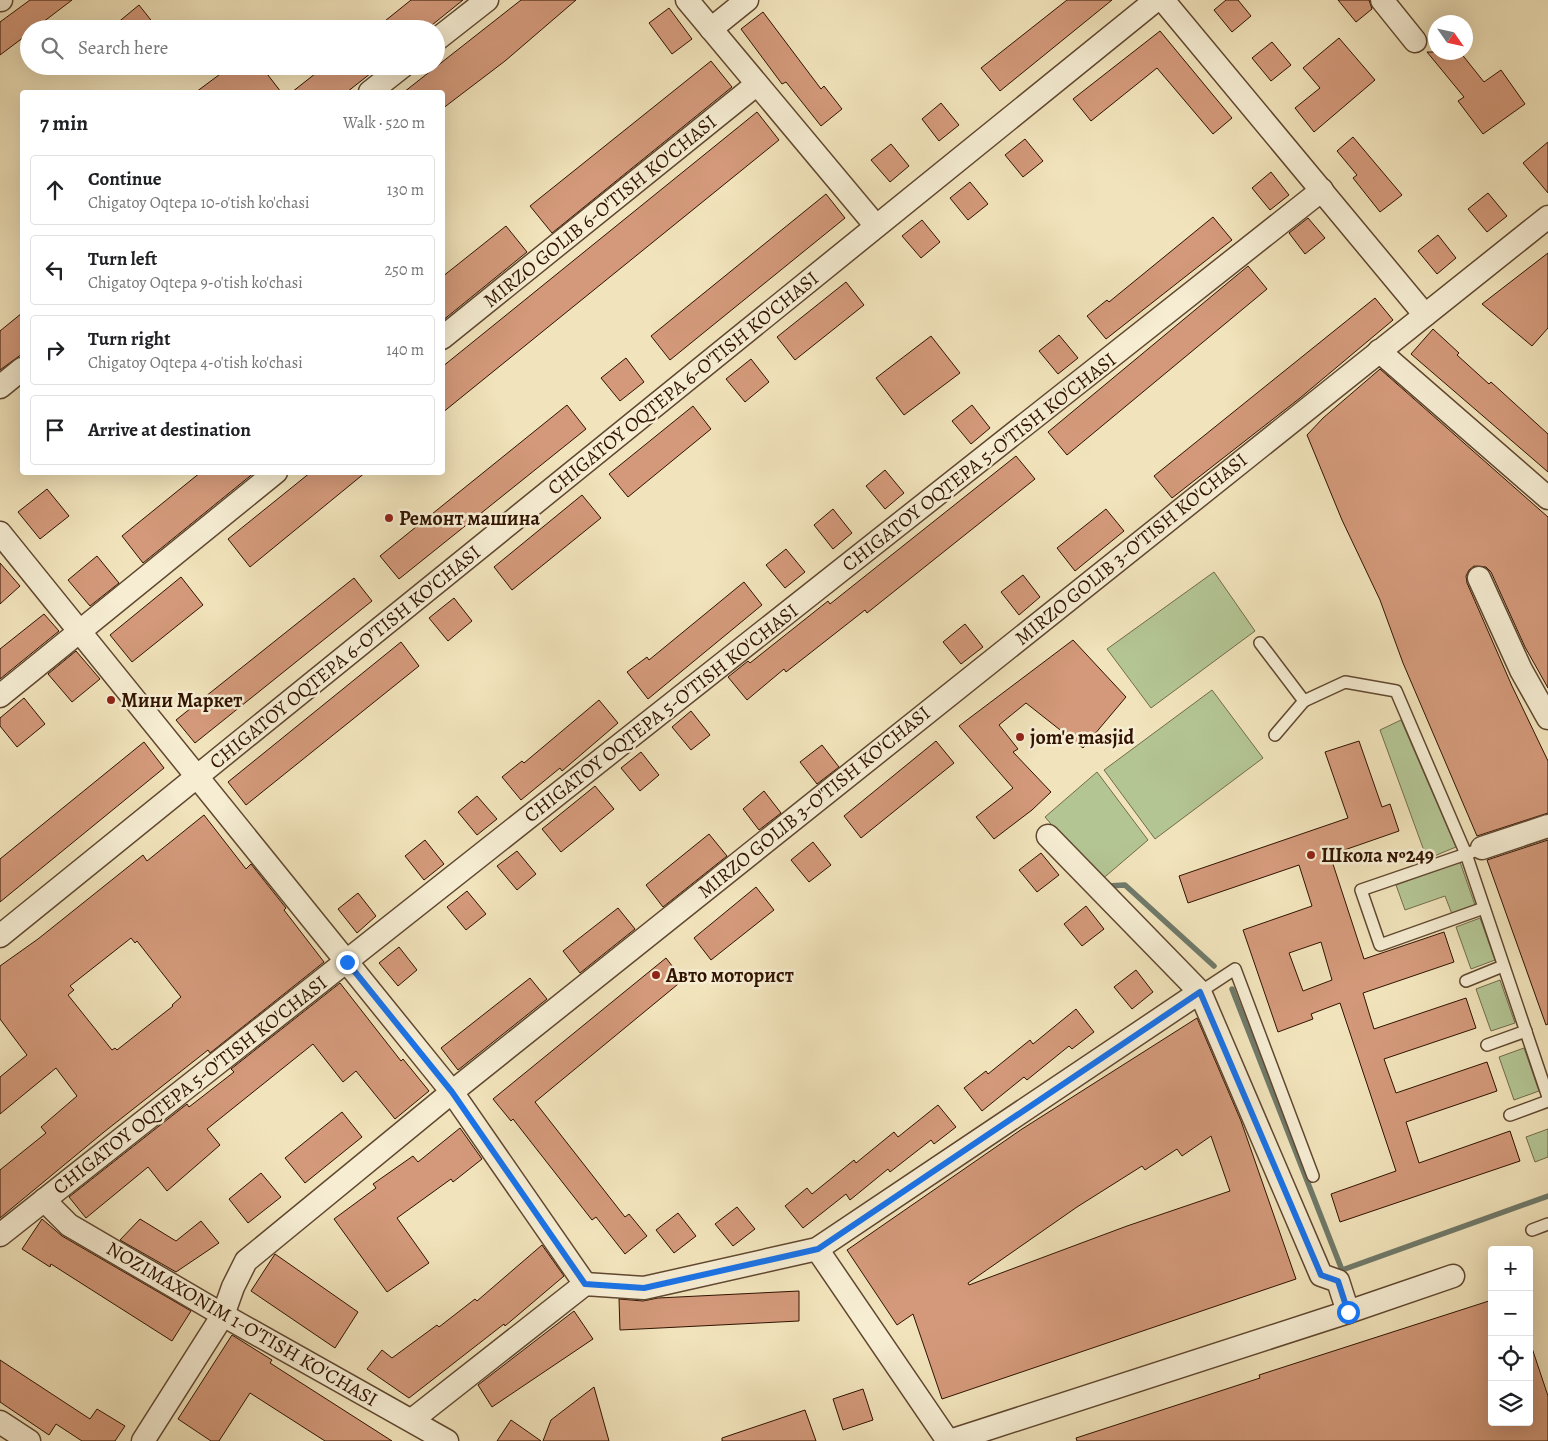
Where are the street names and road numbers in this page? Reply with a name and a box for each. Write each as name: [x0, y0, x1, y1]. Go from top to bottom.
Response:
street label: MIRZO GOLIB 6-O'TISH KO'CHASI: [478, 108, 722, 314]
street label: CHIGATOY OQTEPA 6-O'TISH KO'CHASI: [542, 265, 824, 501]
street label: CHIGATOY OQTEPA 5-O'TISH KO'CHASI: [836, 346, 1122, 578]
street label: MIRZO GOLIB 3-O'TISH KO'CHASI: [1009, 447, 1253, 651]
street label: CHIGATOY OQTEPA 6-O'TISH KO'CHASI: [204, 539, 486, 775]
street label: CHIGATOY OQTEPA 5-O'TISH KO'CHASI: [518, 597, 804, 829]
street label: MIRZO GOLIB 3-O'TISH KO'CHASI: [692, 700, 936, 904]
street label: CHIGATOY OQTEPA 5-O'TISH KO'CHASI: [47, 969, 333, 1201]
street label: NOZIMAXONIM 1-O'TISH KO'CHASI: [101, 1235, 383, 1413]

